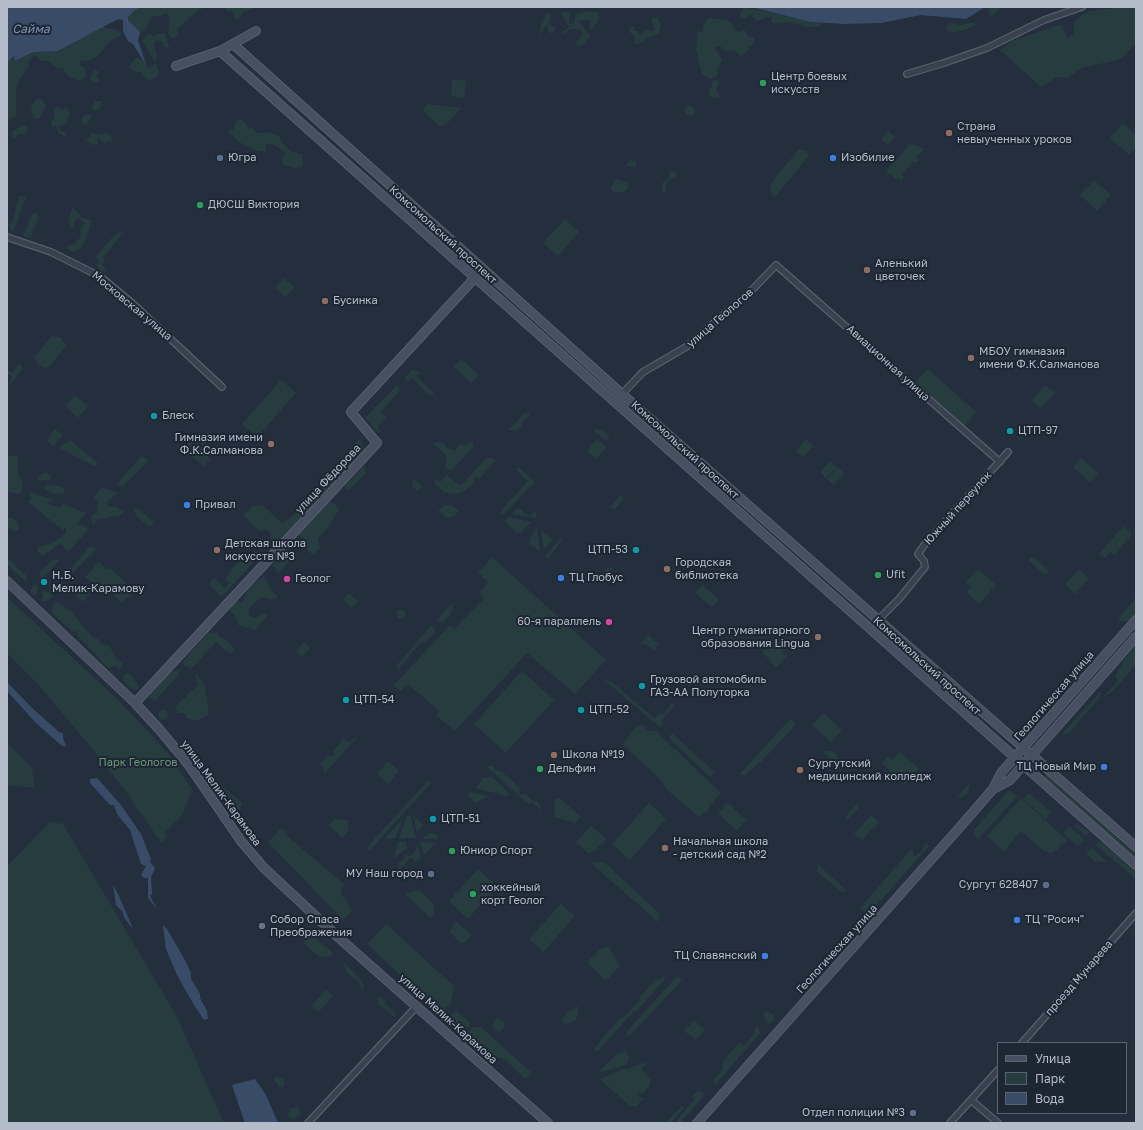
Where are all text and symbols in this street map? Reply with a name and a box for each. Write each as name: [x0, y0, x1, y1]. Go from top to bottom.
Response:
water label: Сайма: [12, 22, 50, 36]
place label: Центр боевых искусств: [771, 70, 847, 96]
marker: Центр боевых искусств: [758, 78, 768, 88]
place label: Страна невыученных уроков: [957, 120, 1072, 146]
marker: Страна невыученных уроков: [944, 128, 954, 138]
place label: Югра: [228, 151, 256, 165]
place label: Изобилие: [841, 151, 895, 165]
marker: Югра: [215, 153, 225, 163]
marker: Изобилие: [828, 153, 838, 163]
street label: Комсомольский проспект: [386, 183, 500, 287]
place label: ДЮСШ Виктория: [208, 198, 299, 212]
marker: ДЮСШ Виктория: [195, 200, 205, 210]
place label: Аленький цветочек: [875, 257, 928, 283]
marker: Аленький цветочек: [862, 265, 872, 275]
street label: Московская улица: [89, 269, 175, 343]
street label: улица Геологов: [684, 286, 756, 350]
place label: Бусинка: [333, 294, 378, 308]
marker: Бусинка: [320, 296, 330, 306]
street label: Авиационная улица: [844, 322, 932, 404]
place label: МБОУ гимназия имени Ф.К.Салманова: [979, 345, 1100, 371]
marker: МБОУ гимназия имени Ф.К.Салманова: [966, 353, 976, 363]
street label: Комсомольский проспект: [628, 398, 742, 502]
place label: Блеск: [162, 409, 194, 423]
marker: Блеск: [149, 411, 159, 421]
place label: ЦТП-97: [1018, 424, 1058, 438]
marker: ЦТП-97: [1005, 426, 1015, 436]
place label: Гимназия имени Ф.К.Салманова: [175, 431, 263, 457]
marker: Гимназия имени Ф.К.Салманова: [266, 439, 276, 449]
street label: улица Фёдорова: [293, 442, 363, 516]
street label: Южный переулок: [921, 468, 995, 548]
place label: Привал: [195, 498, 236, 512]
marker: Привал: [182, 500, 192, 510]
place label: Детская школа искусств №3: [225, 537, 306, 563]
place label: ЦТП-53: [588, 543, 628, 557]
marker: Детская школа искусств №3: [212, 545, 222, 555]
marker: ЦТП-53: [631, 545, 641, 555]
place label: Городская библиотека: [675, 556, 738, 582]
marker: Городская библиотека: [662, 564, 672, 574]
place label: Ufit: [886, 568, 905, 582]
place label: Н.Б. Мелик-Карамову: [52, 569, 144, 595]
marker: Ufit: [873, 570, 883, 580]
place label: ТЦ Глобус: [569, 571, 623, 585]
place label: Геолог: [295, 572, 331, 586]
marker: ТЦ Глобус: [556, 573, 566, 583]
marker: Геолог: [282, 574, 292, 584]
marker: Н.Б. Мелик-Карамову: [39, 577, 49, 587]
street label: Комсомольский проспект: [870, 614, 984, 718]
place label: 60-я параллель: [517, 615, 601, 629]
marker: 60-я параллель: [604, 617, 614, 627]
place label: Центр гуманитарного образования Lingua: [692, 624, 810, 650]
marker: Центр гуманитарного образования Lingua: [813, 632, 823, 642]
street label: Геологическая улица: [1011, 648, 1097, 744]
place label: Грузовой автомобиль ГАЗ-АА Полуторка: [650, 673, 766, 699]
marker: Грузовой автомобиль ГАЗ-АА Полуторка: [637, 681, 647, 691]
place label: ЦТП-54: [354, 693, 395, 707]
marker: ЦТП-54: [341, 695, 351, 705]
place label: ЦТП-52: [589, 703, 629, 717]
marker: ЦТП-52: [576, 705, 586, 715]
street label: улица Мелик-Карамова: [178, 737, 264, 849]
place label: Школа №19: [562, 748, 625, 762]
marker: Школа №19: [549, 750, 559, 760]
park label: Парк Геологов: [99, 756, 177, 770]
place label: Сургутский медицинский колледж: [808, 757, 932, 783]
place label: ТЦ Новый Мир: [1016, 760, 1096, 774]
place label: Дельфин: [548, 762, 596, 776]
marker: ТЦ Новый Мир: [1099, 762, 1109, 772]
marker: Дельфин: [535, 764, 545, 774]
marker: Сургутский медицинский колледж: [795, 765, 805, 775]
place label: ЦТП-51: [441, 812, 480, 826]
marker: ЦТП-51: [428, 814, 438, 824]
place label: Начальная школа - детский сад №2: [673, 835, 768, 861]
marker: Начальная школа - детский сад №2: [660, 843, 670, 853]
place label: Юниор Спорт: [460, 844, 533, 858]
marker: Юниор Спорт: [447, 846, 457, 856]
place label: МУ Наш город: [346, 867, 423, 881]
marker: МУ Наш город: [426, 869, 436, 879]
place label: Сургут 628407: [959, 878, 1038, 892]
marker: Сургут 628407: [1041, 880, 1051, 890]
place label: хоккейный корт Геолог: [481, 881, 544, 907]
marker: хоккейный корт Геолог: [468, 889, 478, 899]
street label: Геологическая улица: [794, 902, 880, 996]
place label: Собор Спаса Преображения: [270, 913, 352, 939]
place label: ТЦ "Росич": [1025, 913, 1084, 927]
marker: ТЦ "Росич": [1012, 915, 1022, 925]
marker: Собор Спаса Преображения: [257, 921, 267, 931]
street label: проезд Мунарева: [1043, 938, 1115, 1018]
place label: ТЦ Славянский: [674, 949, 757, 963]
marker: ТЦ Славянский: [760, 951, 770, 961]
street label: улица Мелик-Карамова: [396, 971, 500, 1067]
legend: [997, 1042, 1127, 1114]
text: Улица: [1035, 1051, 1071, 1066]
text: Парк: [1035, 1071, 1065, 1086]
text: Вода: [1035, 1091, 1064, 1106]
place label: Отдел полиции №3: [802, 1106, 905, 1120]
marker: Отдел полиции №3: [908, 1108, 918, 1118]

